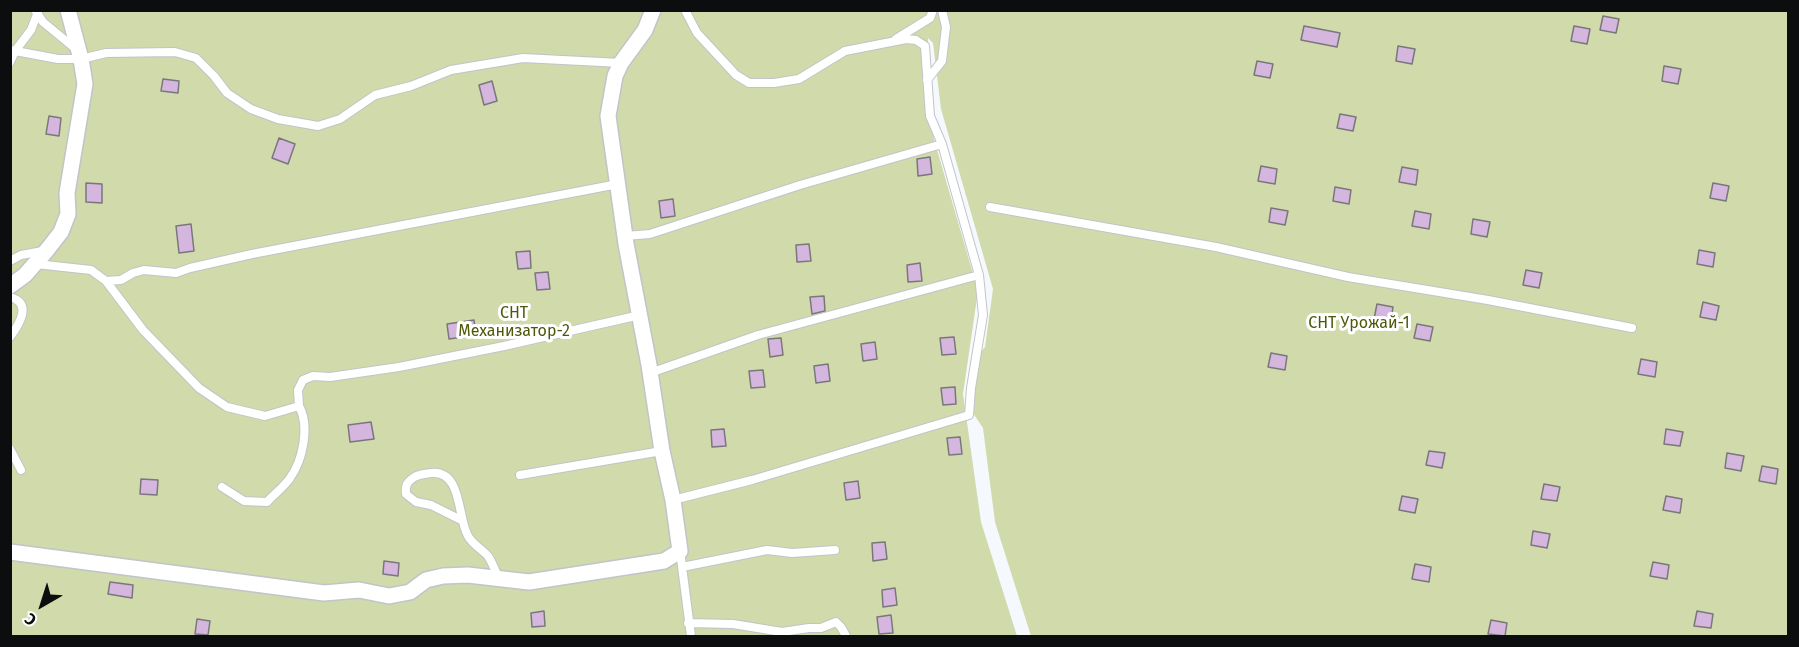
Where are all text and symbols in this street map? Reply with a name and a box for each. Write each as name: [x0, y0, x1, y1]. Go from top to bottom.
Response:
park label: СНТ Механизатор-2: [458, 304, 570, 342]
park label: СНТ Урожай-1: [1308, 314, 1410, 334]
north arrow: [12, 575, 72, 635]
text: С: [21, 609, 40, 630]

